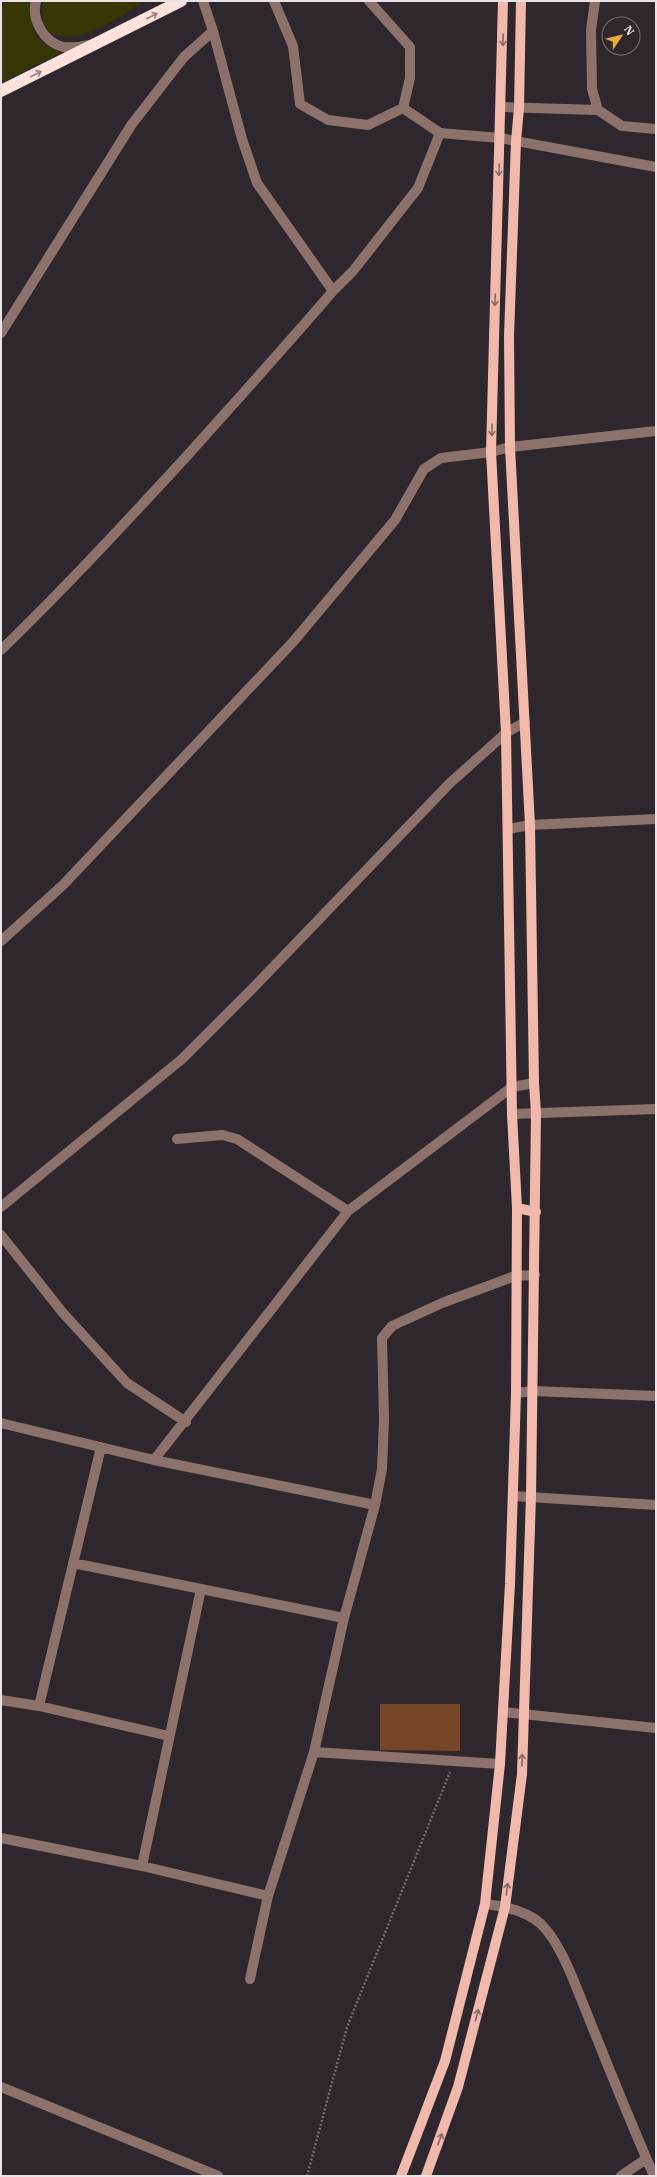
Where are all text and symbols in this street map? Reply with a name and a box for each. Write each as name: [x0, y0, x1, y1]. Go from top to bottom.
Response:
one-way arrow: [146, 12, 158, 19]
north arrow: [601, 16, 641, 56]
text: N: [621, 23, 638, 38]
one-way arrow: [499, 33, 507, 46]
one-way arrow: [30, 70, 42, 77]
one-way arrow: [495, 163, 503, 176]
one-way arrow: [491, 293, 499, 306]
one-way arrow: [488, 423, 495, 436]
one-way arrow: [518, 1754, 526, 1767]
one-way arrow: [504, 1883, 511, 1896]
one-way arrow: [474, 2009, 481, 2022]
one-way arrow: [436, 2134, 444, 2146]

